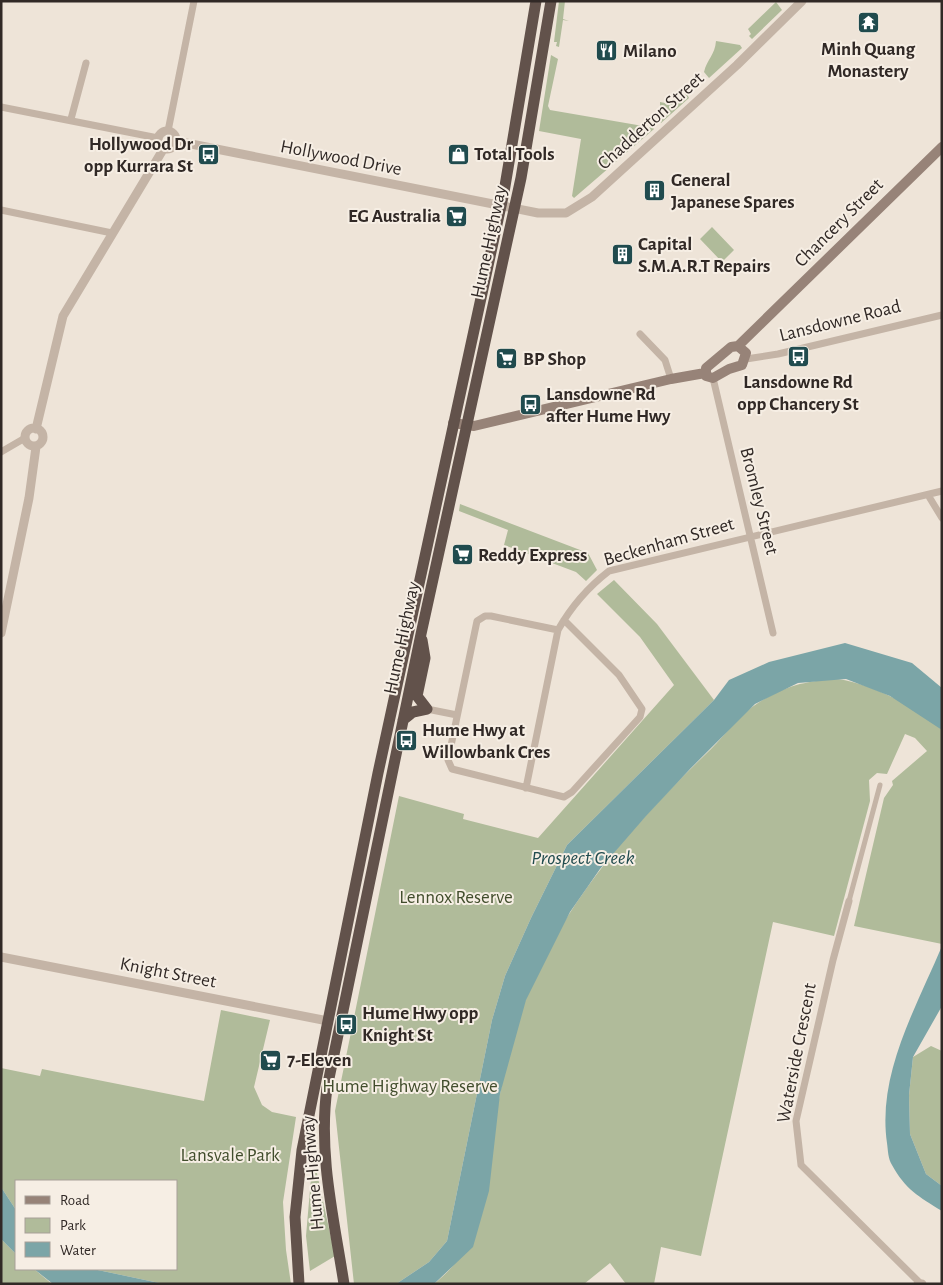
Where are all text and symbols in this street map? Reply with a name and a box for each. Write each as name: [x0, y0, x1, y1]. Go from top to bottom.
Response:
temple icon: Minh Quang Monastery: [856, 11, 880, 35]
restaurant icon: Milano: [595, 39, 619, 63]
place label: Minh Quang Monastery: [821, 40, 915, 81]
place label: Milano: [623, 42, 677, 61]
street label: Chadderton Street: [594, 69, 708, 173]
place label: Hollywood Dr opp Kurrara St: [84, 135, 194, 176]
street label: Hollywood Drive: [279, 137, 403, 179]
shop icon: Total Tools: [446, 142, 470, 166]
bus stop icon: Hollywood Dr opp Kurrara St: [197, 143, 221, 167]
place label: Total Tools: [474, 145, 555, 164]
place label: General Japanese Spares: [671, 171, 794, 212]
street label: Chancery Street: [791, 175, 887, 271]
building icon: General Japanese Spares: [643, 179, 667, 203]
street label: Hume Highway: [468, 184, 510, 300]
supermarket icon: EG Australia: [445, 204, 469, 228]
place label: EG Australia: [348, 207, 441, 226]
place label: Capital S.M.A.R.T Repairs: [638, 235, 770, 276]
building icon: Capital S.M.A.R.T Repairs: [610, 243, 634, 267]
street label: Lansdowne Road: [777, 297, 903, 345]
bus stop icon: Lansdowne Rd opp Chancery St: [786, 344, 810, 368]
supermarket icon: BP Shop: [495, 347, 519, 371]
place label: BP Shop: [523, 350, 586, 369]
place label: Lansdowne Rd opp Chancery St: [737, 373, 859, 414]
place label: Lansdowne Rd after Hume Hwy: [546, 385, 671, 426]
bus stop icon: Lansdowne Rd after Hume Hwy: [518, 393, 542, 417]
street label: Bromley Street: [736, 445, 782, 557]
street label: Beckenham Street: [602, 514, 736, 570]
supermarket icon: Reddy Express: [450, 543, 474, 567]
place label: Reddy Express: [478, 546, 587, 565]
street label: Hume Highway: [381, 580, 423, 696]
place label: Hume Hwy at Willowbank Cres: [422, 721, 550, 762]
bus stop icon: Hume Hwy at Willowbank Cres: [394, 729, 418, 753]
water label: Prospect Creek: [531, 848, 635, 868]
park label: Lennox Reserve: [399, 888, 513, 907]
street label: Knight Street: [118, 954, 218, 992]
street label: Waterside Crescent: [774, 981, 820, 1125]
place label: Hume Hwy opp Knight St: [362, 1004, 479, 1045]
bus stop icon: Hume Hwy opp Knight St: [334, 1012, 358, 1036]
supermarket icon: 7-Eleven: [259, 1048, 283, 1072]
place label: 7-Eleven: [287, 1051, 351, 1070]
park label: Hume Highway Reserve: [322, 1077, 498, 1096]
street label: Hume Highway: [299, 1115, 327, 1231]
park label: Lansvale Park: [180, 1146, 280, 1165]
legend: [15, 1180, 178, 1270]
text: Road: [60, 1193, 90, 1208]
text: Park: [60, 1218, 86, 1233]
text: Water: [60, 1243, 96, 1258]

